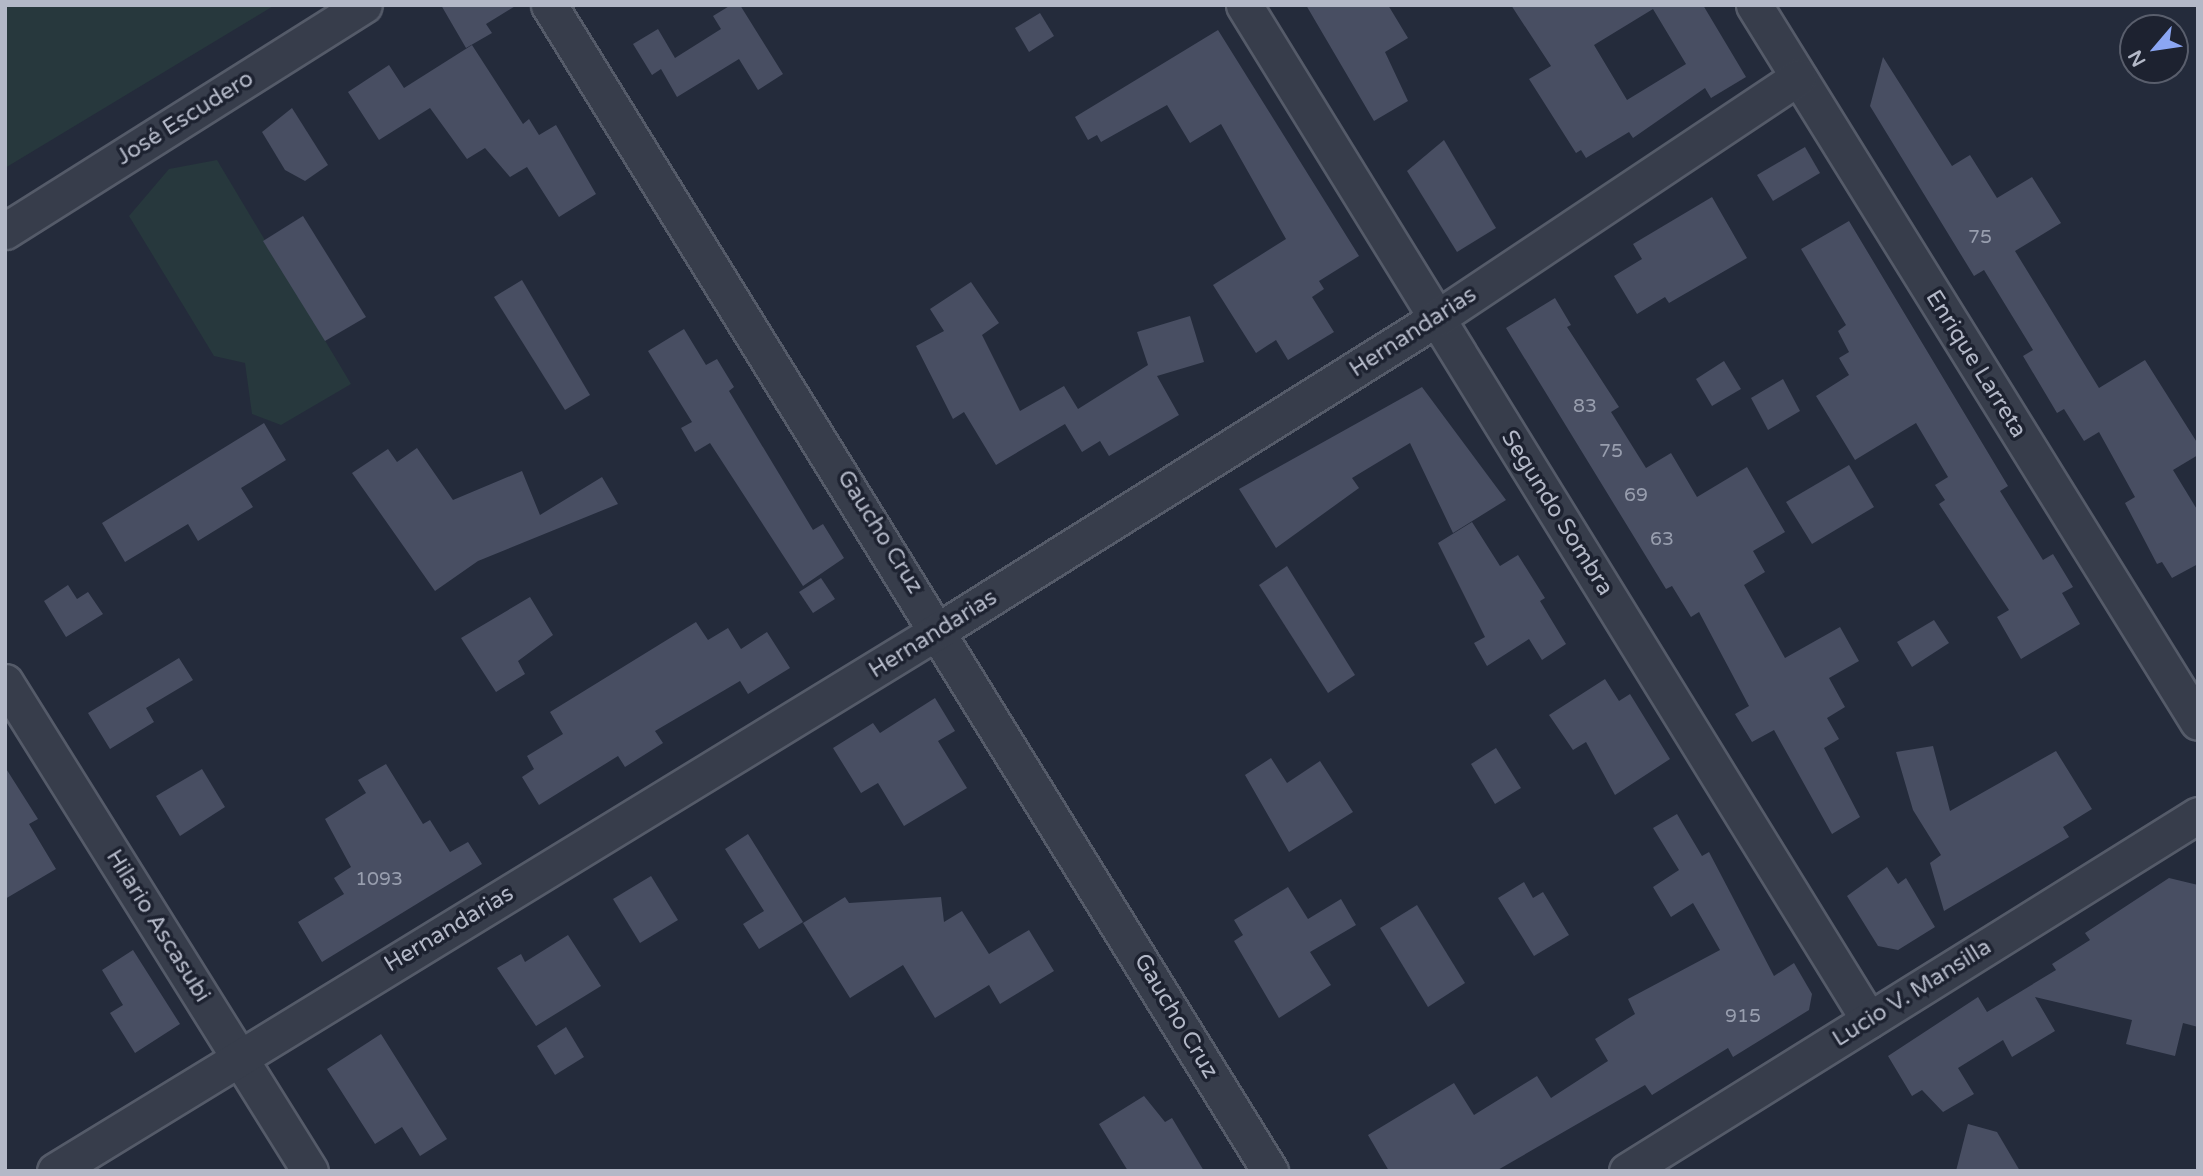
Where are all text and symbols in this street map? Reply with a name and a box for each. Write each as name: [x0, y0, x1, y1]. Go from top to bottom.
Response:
north arrow: [2119, 14, 2189, 84]
text: N: [2124, 46, 2151, 70]
street label: José Escudero: [111, 65, 259, 171]
house number: 75: [1968, 227, 1992, 249]
street label: Hernandarias: [1344, 281, 1482, 383]
street label: Enrique Larreta: [1920, 285, 2032, 443]
house number: 83: [1573, 396, 1597, 418]
street label: Segundo Sombra: [1495, 425, 1619, 601]
house number: 75: [1599, 441, 1623, 463]
street label: Gaucho Cruz: [831, 465, 929, 599]
house number: 69: [1624, 485, 1648, 507]
house number: 63: [1650, 529, 1674, 551]
street label: Hernandarias: [864, 584, 1002, 684]
street label: Hilario Ascasubi: [100, 845, 216, 1007]
house number: 1093: [355, 869, 403, 891]
street label: Hernandarias: [379, 880, 519, 978]
street label: Lucio V. Mansilla: [1828, 933, 1996, 1053]
street label: Gaucho Cruz: [1128, 949, 1224, 1083]
house number: 915: [1725, 1006, 1761, 1028]

